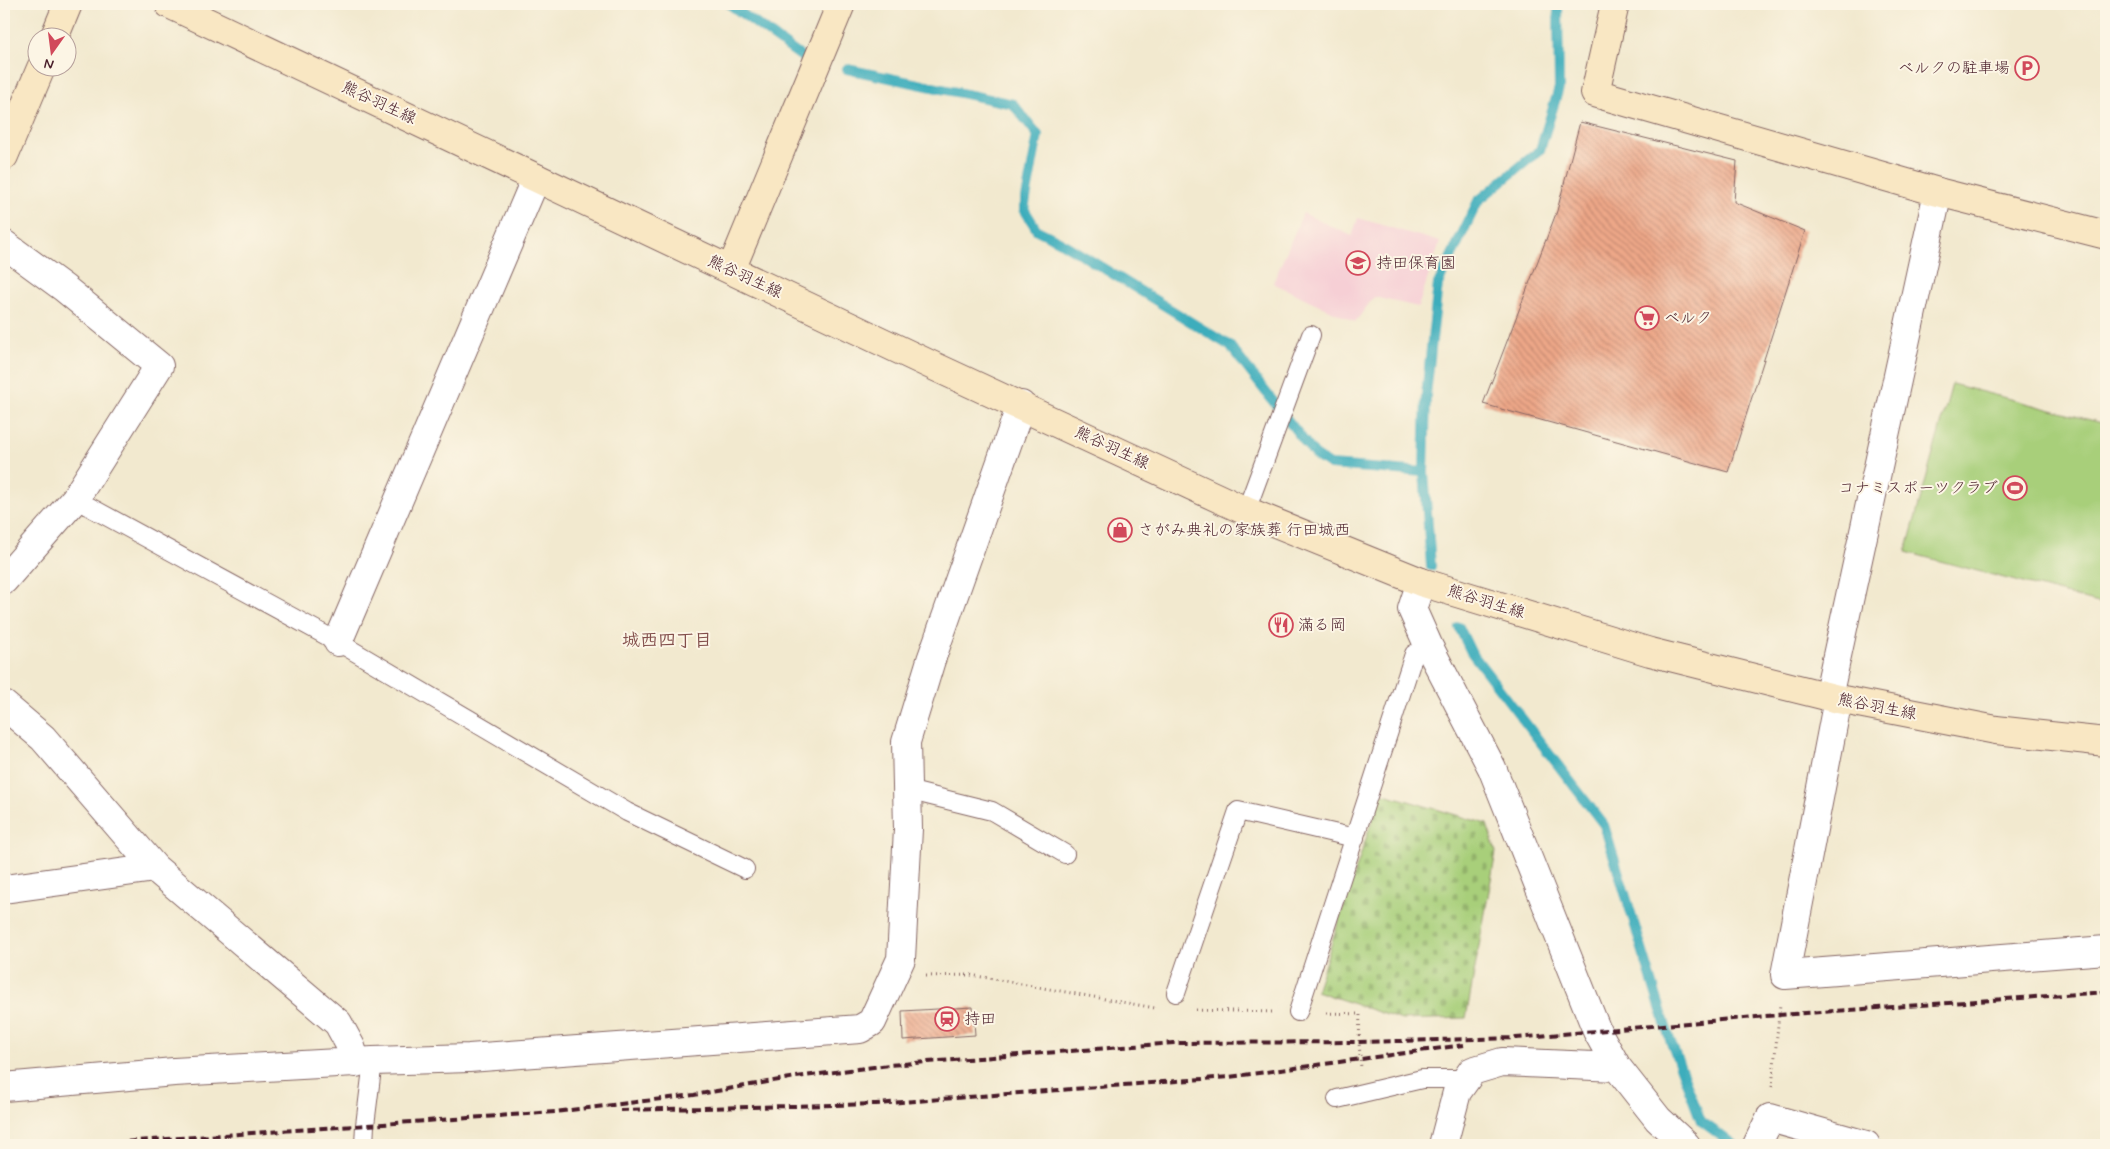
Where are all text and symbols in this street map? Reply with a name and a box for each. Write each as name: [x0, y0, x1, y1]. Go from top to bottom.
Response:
north arrow: [28, 28, 78, 78]
text: N: [42, 54, 56, 74]
parking icon: ベルクの駐車場: [2014, 55, 2040, 81]
place label: ベルクの駐車場: [1898, 58, 2010, 79]
street label: 熊谷羽生線: [338, 77, 420, 129]
school or university icon: 持田保育園: [1345, 250, 1371, 276]
street label: 熊谷羽生線: [704, 251, 786, 303]
place label: 持田保育園: [1376, 253, 1456, 274]
supermarket icon: ベルク: [1634, 305, 1660, 331]
place label: ベルク: [1664, 308, 1712, 329]
street label: 熊谷羽生線: [1071, 422, 1153, 474]
sports icon: コナミスポーツクラブ: [2002, 475, 2028, 501]
place label: コナミスポーツクラブ: [1838, 478, 1998, 499]
shop icon: さがみ典礼の家族葬 行田城西: [1107, 517, 1133, 543]
place label: さがみ典礼の家族葬 行田城西: [1138, 520, 1350, 541]
street label: 熊谷羽生線: [1445, 580, 1527, 624]
restaurant icon: 滿る岡: [1268, 612, 1294, 638]
place label: 滿る岡: [1298, 615, 1346, 636]
district label: 城西四丁目: [622, 629, 712, 653]
street label: 熊谷羽生線: [1836, 689, 1918, 725]
station icon: 持田: [934, 1006, 960, 1032]
place label: 持田: [964, 1009, 996, 1030]

